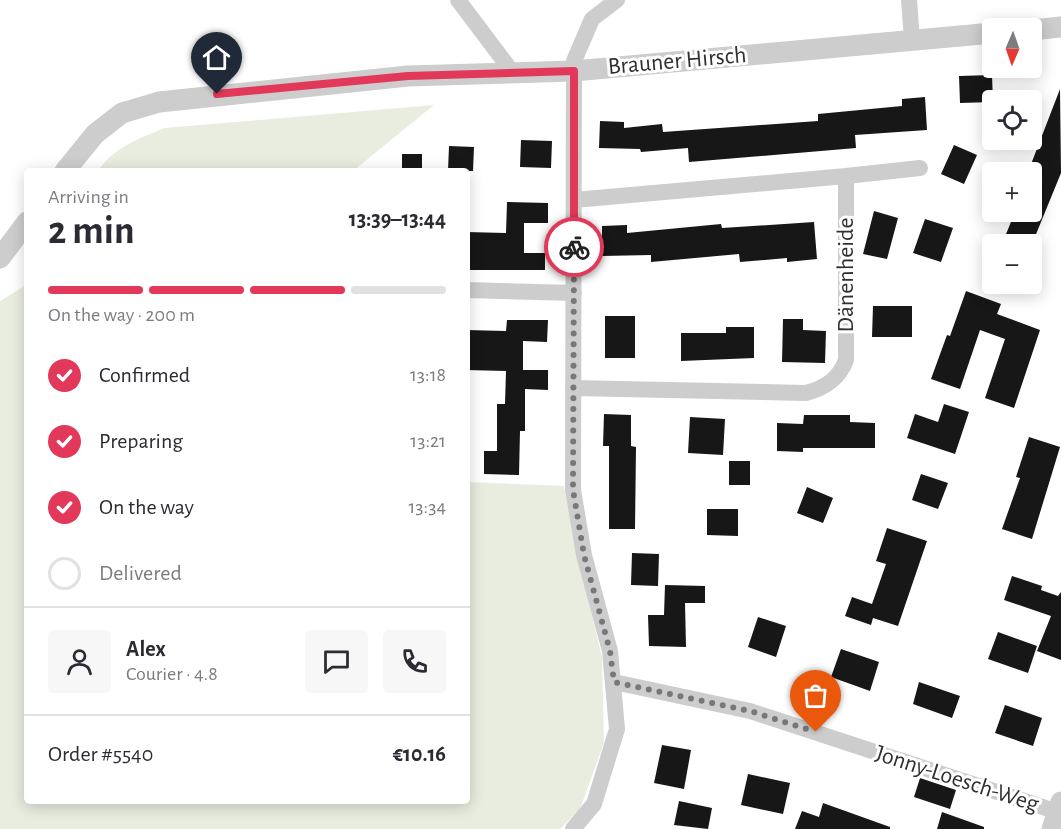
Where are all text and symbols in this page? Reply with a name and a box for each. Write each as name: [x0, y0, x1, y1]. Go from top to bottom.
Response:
north arrow: [982, 18, 1042, 78]
map controls: [982, 18, 1042, 294]
pin: [191, 32, 242, 94]
icon: home: [200, 41, 233, 74]
street label: Brauner Hirsch: [607, 43, 747, 79]
button: locate: [982, 90, 1042, 150]
button: +: [982, 162, 1042, 222]
text: Arriving in: [48, 187, 129, 207]
text: 13:39–13:44: [349, 208, 446, 230]
text: 2 min: [48, 212, 135, 251]
courier: [544, 217, 604, 277]
street label: Dänenheide: [834, 217, 858, 333]
icon: bike: [558, 231, 591, 264]
button: −: [982, 234, 1042, 294]
text: On the way · 200 m: [48, 305, 195, 325]
icon: check: [48, 359, 81, 392]
text: Confirmed: [99, 364, 190, 386]
text: 13:18: [410, 365, 446, 385]
icon: check: [48, 425, 81, 458]
text: Preparing: [99, 430, 183, 452]
text: 13:21: [410, 431, 446, 451]
icon: check: [48, 491, 81, 524]
text: On the way: [99, 496, 194, 518]
text: 13:34: [408, 497, 446, 517]
text: Delivered: [99, 562, 182, 584]
button: person: [48, 630, 111, 693]
button: chat: [305, 630, 368, 693]
button: phone: [383, 630, 446, 693]
text: Alex: [126, 638, 166, 660]
text: Courier · 4.8: [126, 664, 218, 684]
pin: [790, 670, 841, 732]
icon: bag: [799, 679, 832, 712]
street label: Jonny-Loesch-Weg: [872, 741, 1042, 817]
text: Order #5540: [48, 743, 153, 765]
text: €10.16: [393, 743, 446, 765]

